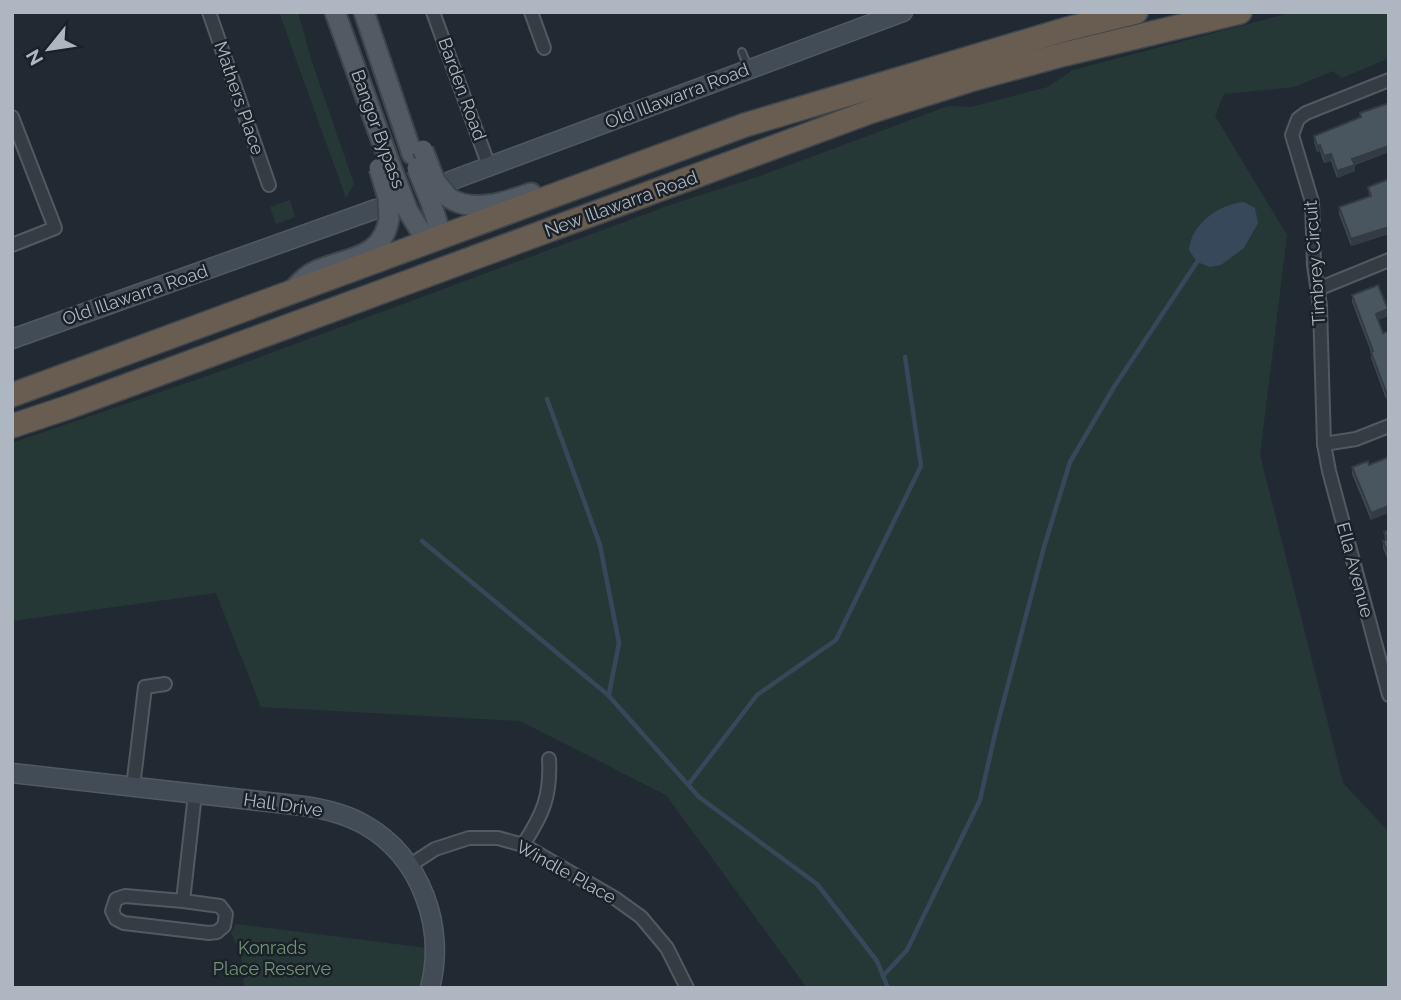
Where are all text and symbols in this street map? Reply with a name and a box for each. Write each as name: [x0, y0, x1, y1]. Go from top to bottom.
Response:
north arrow: [14, 14, 84, 84]
street label: Barden Road: [434, 35, 491, 143]
street label: Mathers Place: [210, 38, 269, 158]
text: N: [21, 46, 47, 69]
street label: Old Illawarra Road: [602, 58, 752, 133]
street label: Bangor Bypass: [347, 67, 410, 191]
street label: New Illawarra Road: [542, 166, 700, 241]
street label: Timbrey Circuit: [1300, 200, 1329, 326]
street label: Old Illawarra Road: [59, 260, 210, 329]
street label: Ella Avenue: [1333, 520, 1378, 620]
street label: Hall Drive: [242, 789, 324, 821]
street label: Windle Place: [513, 836, 620, 908]
park label: Konrads Place Reserve: [213, 937, 332, 979]

